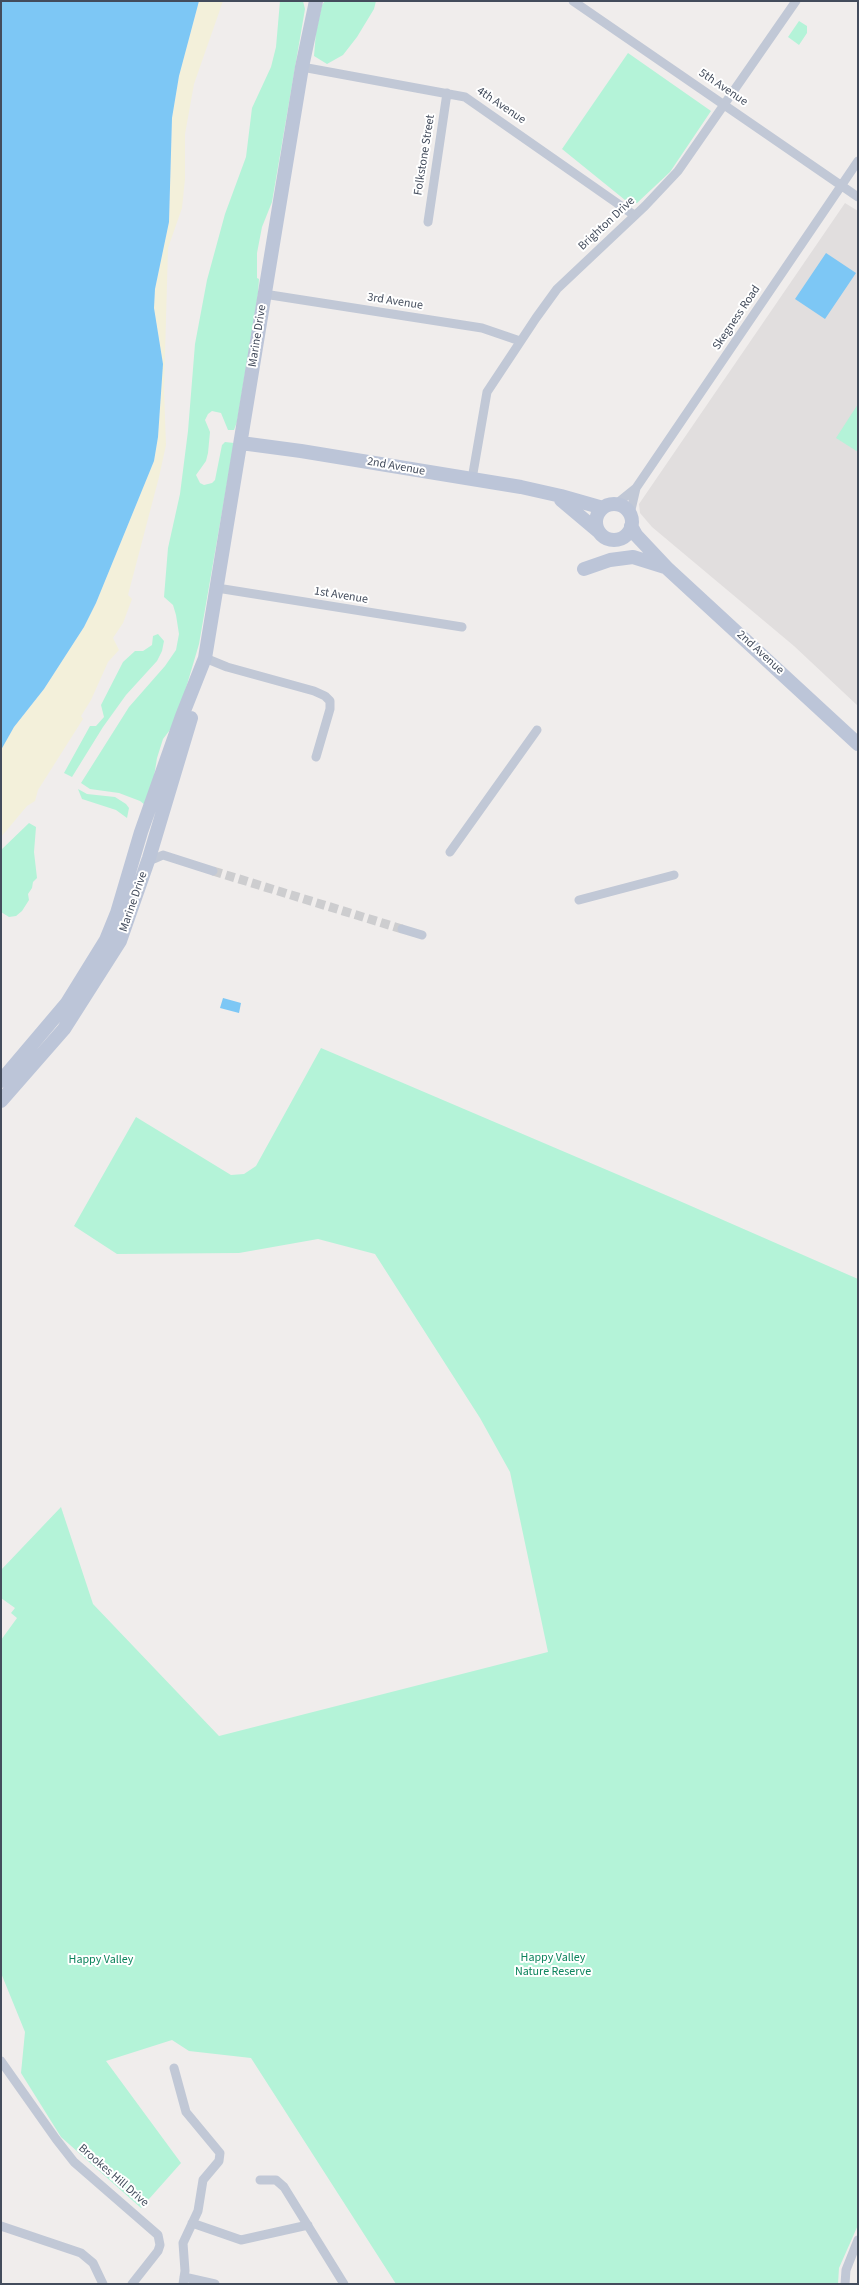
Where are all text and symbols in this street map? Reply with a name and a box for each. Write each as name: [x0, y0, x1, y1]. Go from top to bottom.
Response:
street label: 5th Avenue: [696, 66, 750, 110]
street label: 4th Avenue: [474, 84, 528, 128]
street label: Folkstone Street: [412, 114, 438, 196]
street label: Brighton Drive: [576, 194, 638, 254]
street label: Skegness Road: [710, 283, 764, 353]
street label: 3rd Avenue: [366, 291, 424, 313]
street label: Marine Drive: [246, 304, 270, 368]
street label: 2nd Avenue: [366, 455, 426, 479]
street label: 1st Avenue: [313, 585, 369, 607]
street label: 2nd Avenue: [733, 628, 787, 678]
street label: Marine Drive: [117, 870, 151, 934]
park label: Happy Valley Nature Reserve: [515, 1951, 591, 1979]
park label: Happy Valley: [69, 1953, 133, 1967]
street label: Brookes Hill Drive: [75, 2142, 151, 2210]

